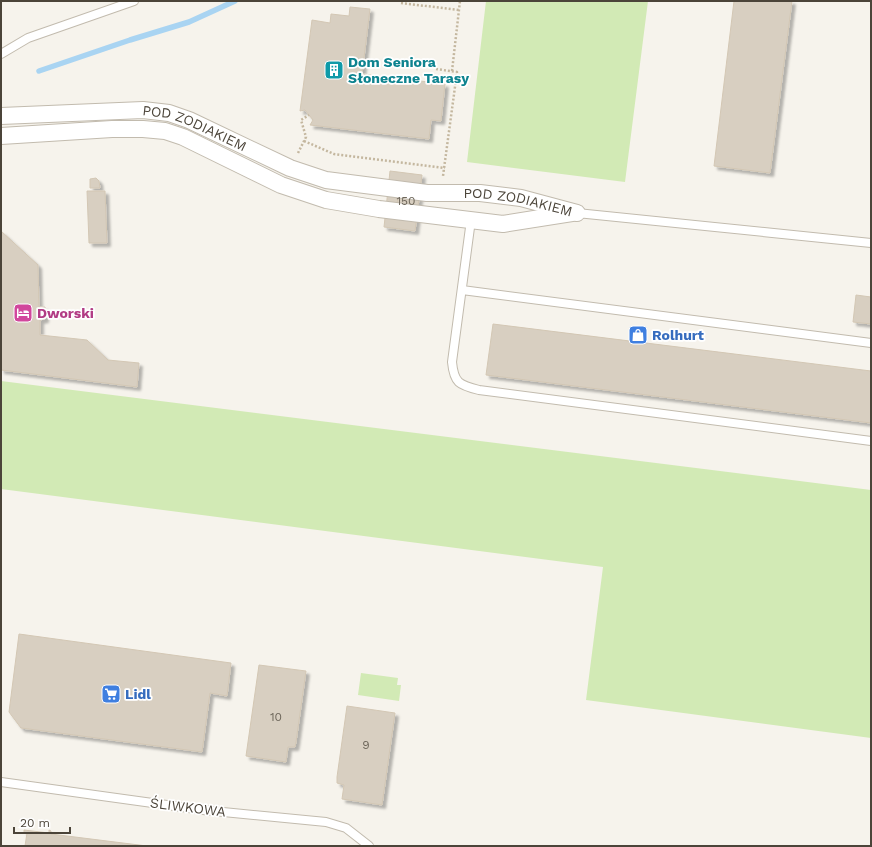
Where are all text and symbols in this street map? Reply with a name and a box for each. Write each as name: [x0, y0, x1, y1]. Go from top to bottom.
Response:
place label: Dom Seniora Słoneczne Tarasy: [348, 54, 469, 86]
building icon: Dom Seniora Słoneczne Tarasy: [323, 59, 345, 81]
street label: POD ZODIAKIEM: [142, 102, 249, 154]
street label: POD ZODIAKIEM: [463, 185, 574, 219]
house number: 150: [396, 194, 416, 208]
hotel icon: Dworski: [12, 302, 34, 324]
place label: Dworski: [37, 305, 94, 321]
shop icon: Rolhurt: [627, 324, 649, 346]
place label: Rolhurt: [652, 327, 704, 343]
supermarket icon: Lidl: [100, 683, 122, 705]
place label: Lidl: [125, 686, 151, 702]
house number: 10: [270, 710, 282, 724]
house number: 9: [362, 738, 370, 752]
street label: ŚLIWKOWA: [149, 794, 227, 820]
scale bar: [14, 809, 70, 835]
text: 20 m: [20, 816, 50, 830]

